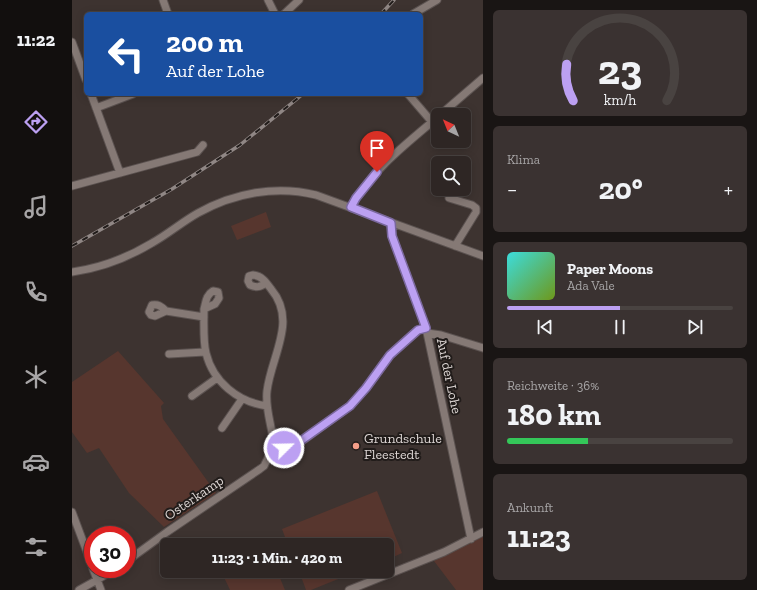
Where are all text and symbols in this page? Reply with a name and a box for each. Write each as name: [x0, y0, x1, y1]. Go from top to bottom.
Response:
text: 200 m: [166, 26, 243, 59]
icon: left: [100, 28, 152, 80]
text: 11:22: [17, 29, 55, 51]
text: 23: [598, 45, 642, 95]
text: Auf der Lohe: [166, 60, 265, 82]
text: km/h: [604, 92, 636, 109]
icon: directions: [22, 108, 50, 136]
north arrow: [431, 108, 471, 148]
map controls: [431, 108, 471, 196]
pin: [360, 131, 394, 172]
icon: arrive: [366, 137, 388, 159]
text: Klima: [507, 152, 540, 167]
button: search: [431, 156, 471, 196]
text: 20°: [598, 171, 643, 207]
text: −: [507, 176, 517, 203]
text: +: [724, 176, 733, 203]
icon: music: [22, 193, 50, 221]
text: Paper Moons: [567, 260, 653, 278]
icon: phone: [22, 278, 50, 306]
text: Ada Vale: [567, 278, 615, 293]
icon: previous: [534, 316, 556, 338]
icon: pause: [609, 316, 631, 338]
icon: next: [684, 316, 706, 338]
street label: Auf der Lohe: [433, 337, 465, 416]
icon: climate: [22, 363, 50, 391]
text: Reichweite · 36%: [507, 378, 599, 393]
text: 180 km: [507, 397, 601, 433]
position arrow: [263, 427, 305, 469]
place label: Grundschule Fleestedt: [364, 430, 442, 463]
marker: Grundschule Fleestedt: [351, 441, 361, 451]
icon: car: [22, 448, 50, 476]
street label: Osterkamp: [161, 472, 227, 524]
text: Ankunft: [507, 500, 553, 515]
text: 11:23: [507, 519, 571, 555]
speed limit sign: 30: [84, 526, 136, 578]
icon: filters: [22, 533, 50, 561]
text: 11:23 · 1 Min. · 420 m: [212, 549, 342, 567]

